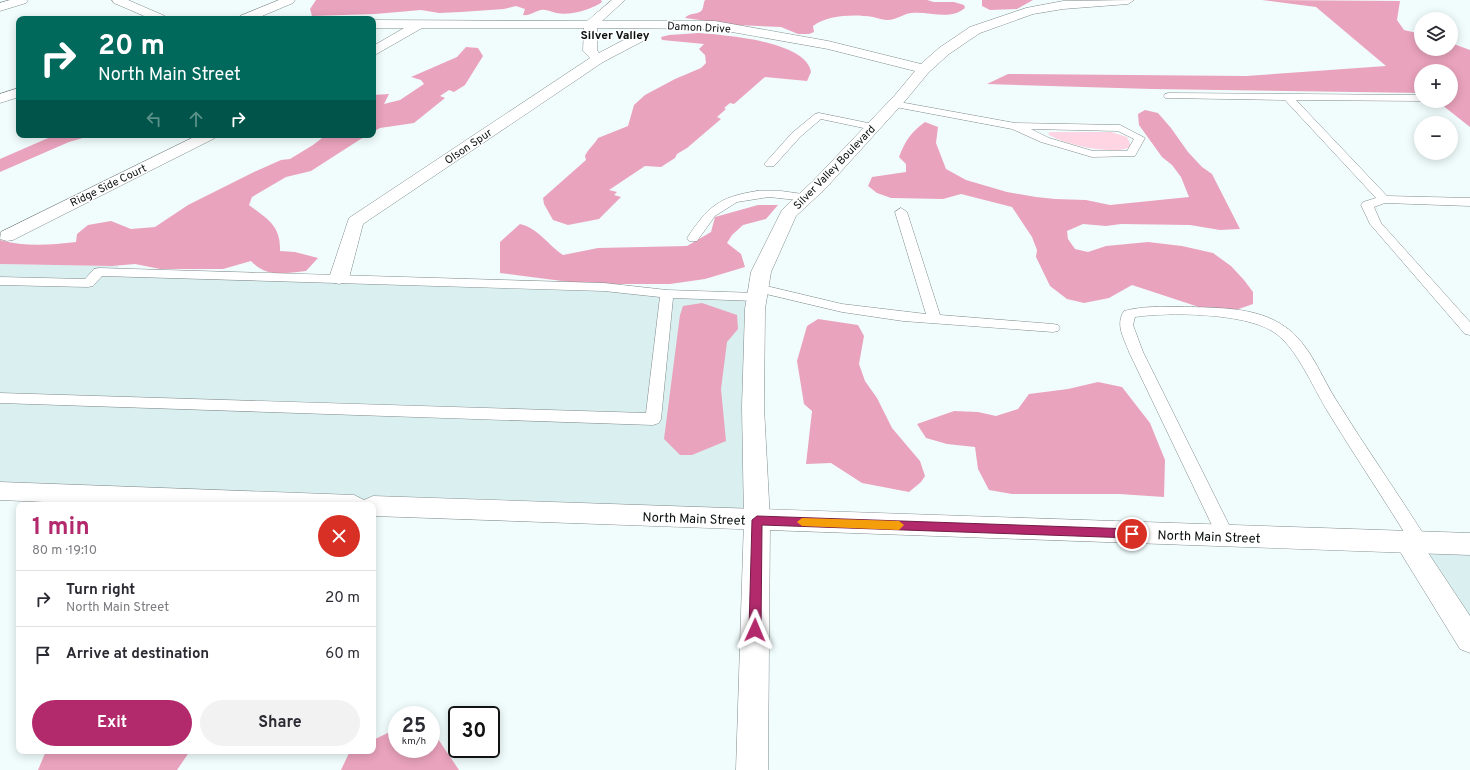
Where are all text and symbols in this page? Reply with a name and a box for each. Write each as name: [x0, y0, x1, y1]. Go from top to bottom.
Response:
map controls: [1414, 12, 1458, 160]
button: layers: [1414, 12, 1458, 56]
street label: Damon Drive: [667, 19, 731, 37]
district label: Silver Valley: [580, 28, 650, 44]
text: 20 m: [98, 29, 165, 65]
icon: right: [32, 32, 84, 84]
text: North Main Street: [98, 64, 241, 87]
button: +: [1414, 64, 1458, 108]
icon: left: [143, 108, 165, 130]
icon: ahead: [185, 108, 207, 130]
icon: right: [227, 108, 249, 130]
button: −: [1414, 116, 1458, 160]
street label: Silver Valley Boulevard: [791, 123, 879, 213]
street label: Olson Spur: [442, 125, 496, 168]
street label: Ridge Side Court: [68, 161, 149, 210]
street label: North Main Street: [642, 510, 746, 530]
text: 1 min: [32, 513, 90, 543]
button: close: [318, 515, 360, 557]
pin: [1115, 517, 1149, 551]
icon: arrive: [1121, 523, 1143, 545]
street label: North Main Street: [1157, 528, 1261, 548]
text: 80 m · 19:10: [32, 543, 97, 559]
text: Turn right: [66, 581, 135, 600]
icon: right: [32, 588, 54, 610]
text: 20 m: [325, 589, 360, 608]
text: North Main Street: [66, 600, 169, 616]
position arrow: [734, 609, 776, 651]
icon: arrive: [32, 644, 54, 666]
text: Arrive at destination: [66, 645, 209, 664]
text: 60 m: [325, 645, 360, 664]
button: Exit: [32, 700, 192, 746]
button: Share: [200, 700, 360, 746]
speed limit sign: 30: [448, 706, 500, 758]
text: 25: [402, 714, 426, 740]
text: km/h: [402, 735, 426, 748]

